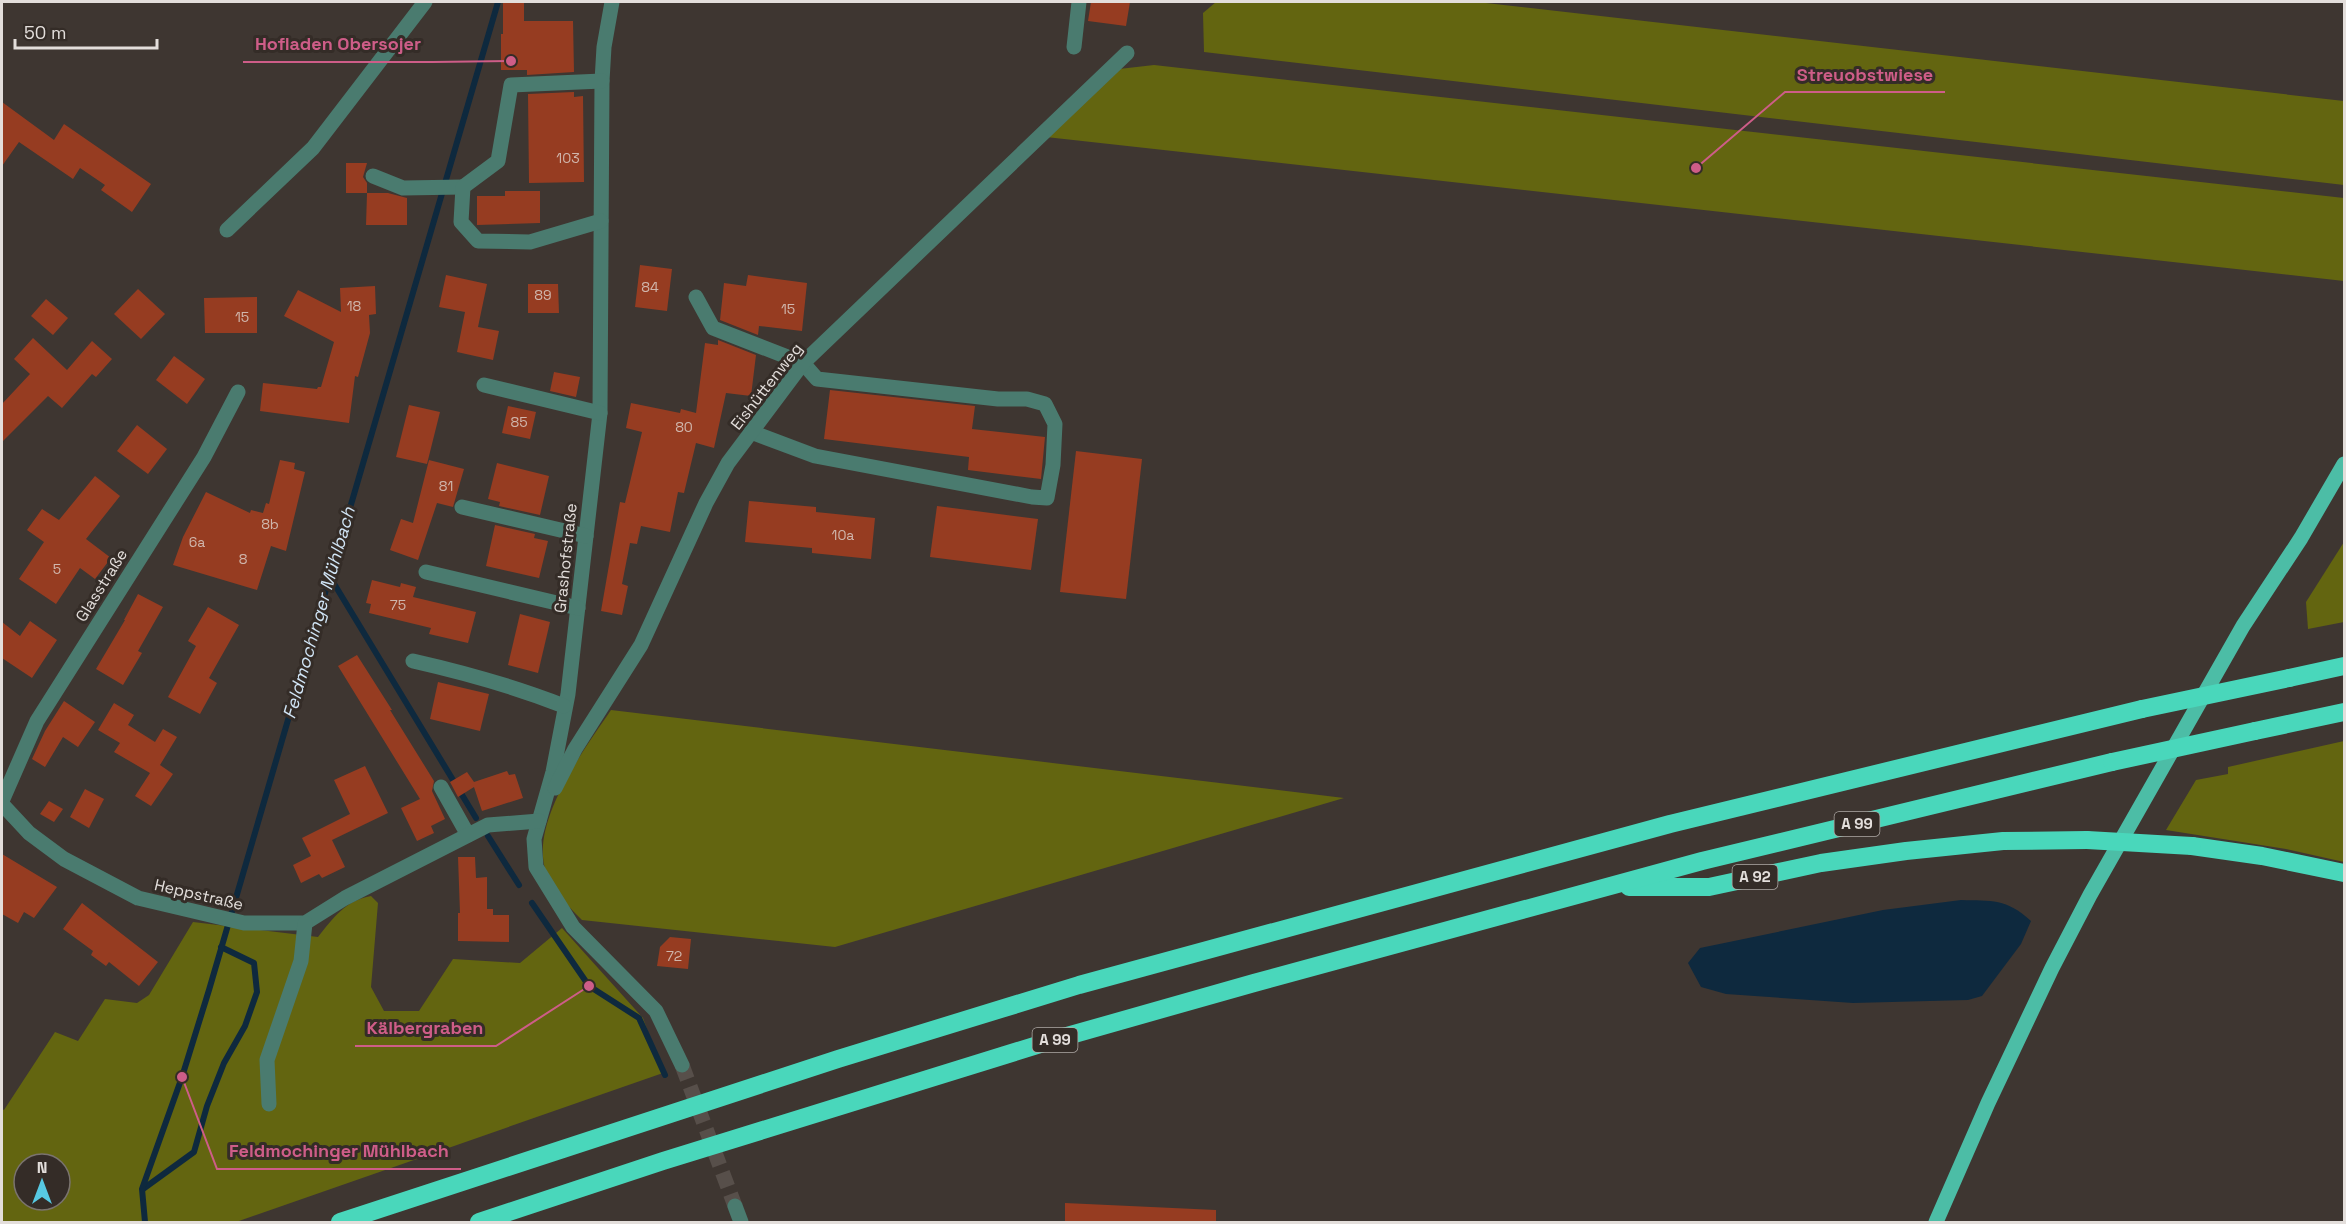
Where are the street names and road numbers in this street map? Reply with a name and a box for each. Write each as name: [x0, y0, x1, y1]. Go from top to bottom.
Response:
street label: Eishüttenweg: [726, 338, 807, 434]
street label: Grashofstraße: [549, 502, 582, 614]
street label: Glasstraße: [71, 545, 132, 626]
road number: A 99: [1834, 812, 1880, 836]
road number: A 92: [1732, 865, 1778, 889]
street label: Heppstraße: [152, 874, 245, 915]
road number: A 99: [1032, 1028, 1078, 1052]

